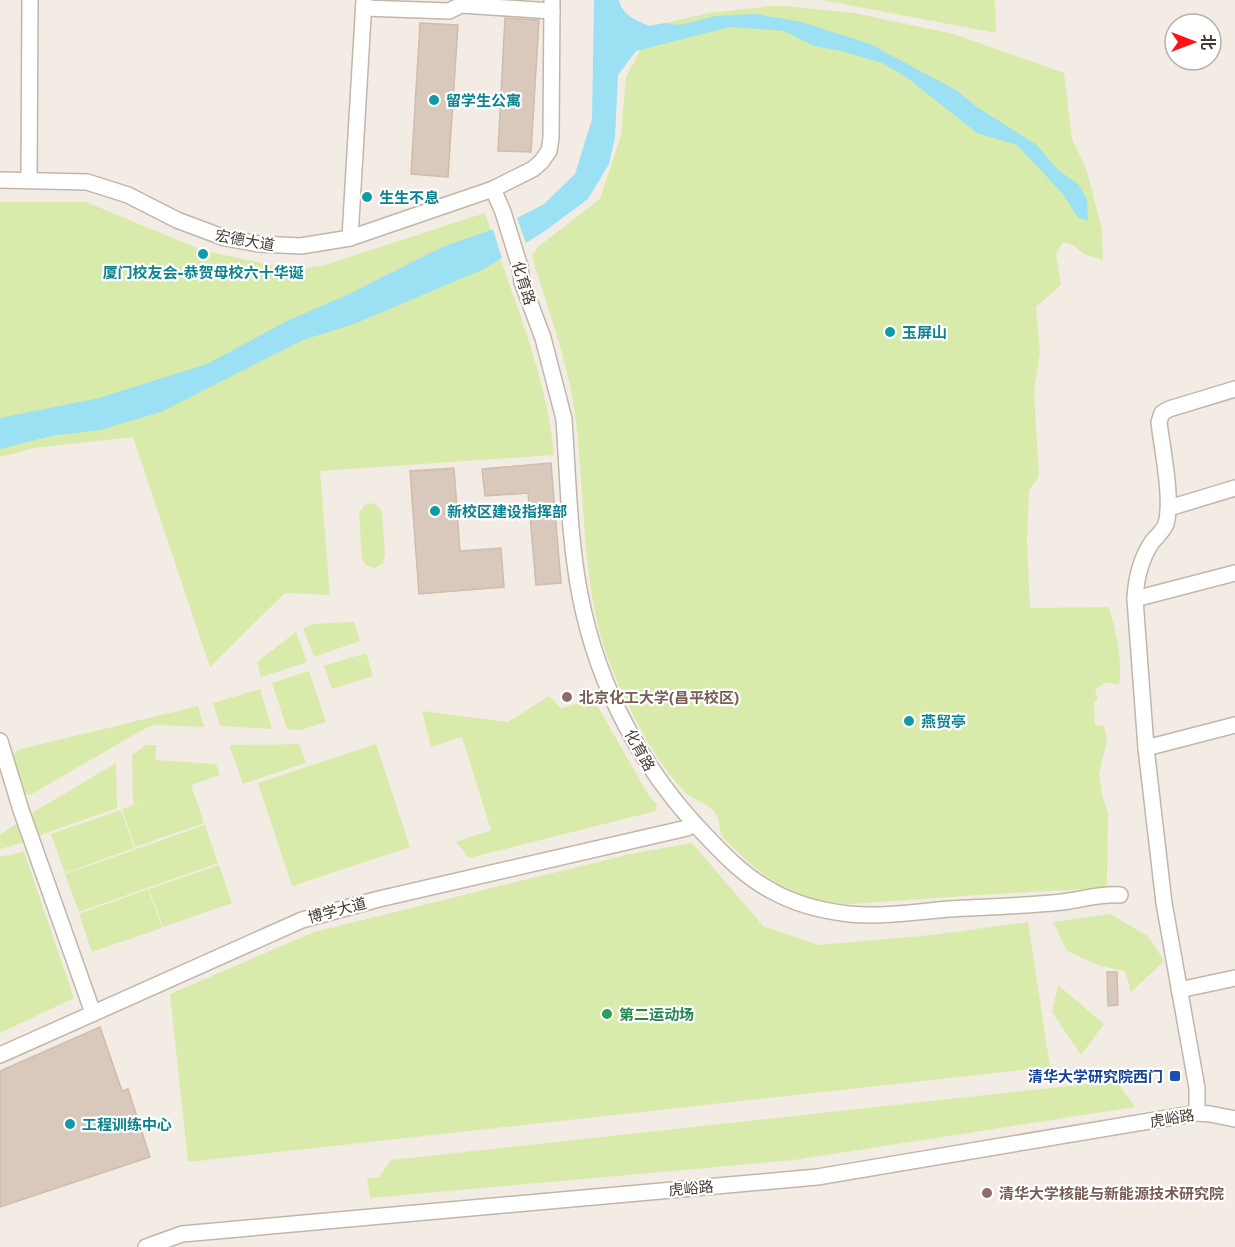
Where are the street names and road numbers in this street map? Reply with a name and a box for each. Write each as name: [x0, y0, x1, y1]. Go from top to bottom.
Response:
street label: 宏德大道: [214, 225, 276, 255]
street label: 化育路: [508, 259, 540, 307]
street label: 化育路: [621, 726, 659, 774]
street label: 博学大道: [306, 893, 368, 927]
street label: 虎峪路: [1148, 1105, 1196, 1131]
street label: 虎峪路: [668, 1177, 714, 1199]

